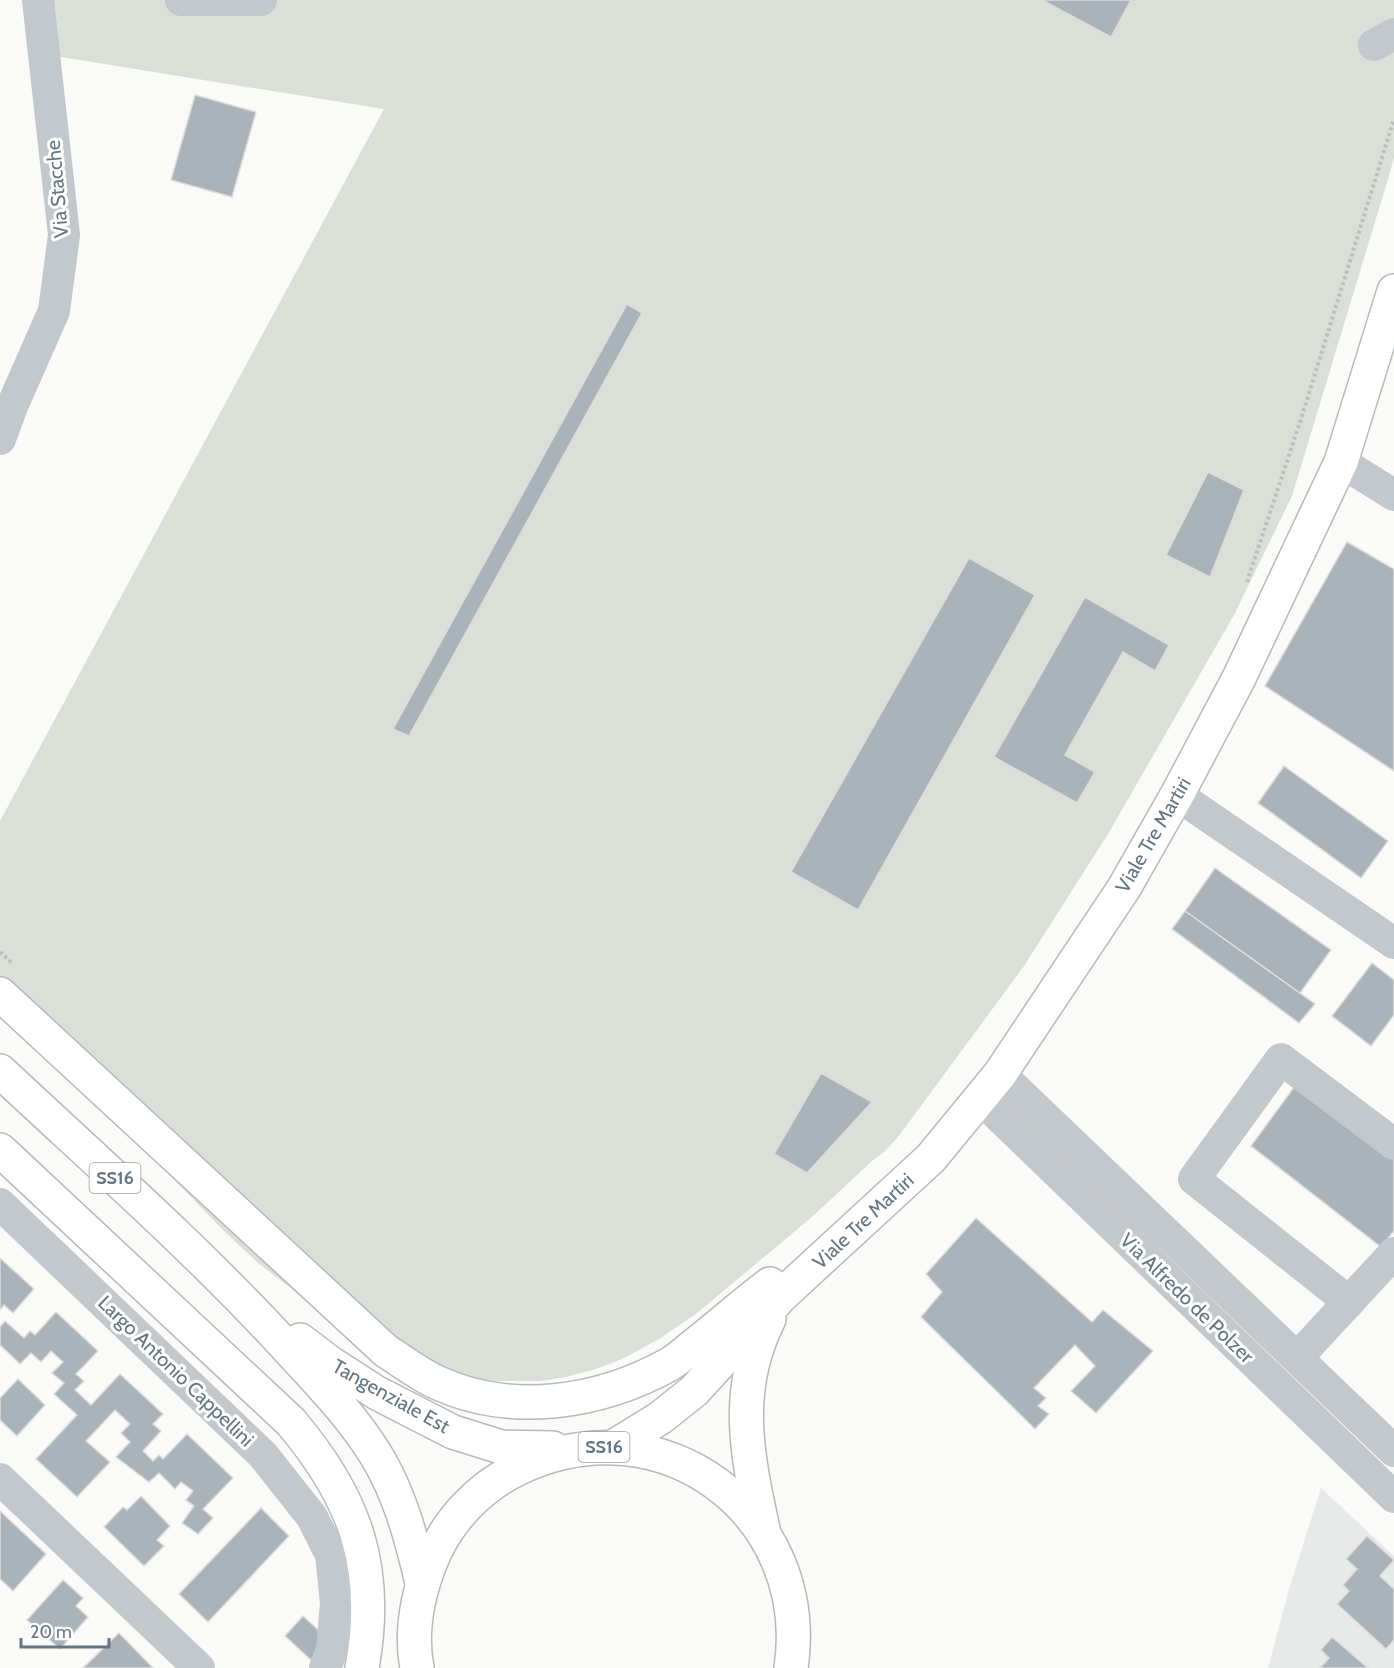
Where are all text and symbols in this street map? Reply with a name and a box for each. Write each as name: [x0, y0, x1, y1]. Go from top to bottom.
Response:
street label: Via Stacche: [41, 139, 73, 239]
street label: Viale Tre Martiri: [1110, 773, 1196, 897]
road number: SS16: [90, 1163, 140, 1193]
street label: Viale Tre Martiri: [807, 1168, 919, 1274]
street label: Via Alfredo de Polzer: [1115, 1228, 1259, 1368]
street label: Largo Antonio Cappellini: [93, 1291, 259, 1451]
street label: Tangenziale Est: [328, 1354, 454, 1438]
road number: SS16: [578, 1432, 630, 1462]
scale bar: [21, 1611, 110, 1649]
text: 20 m: [30, 1621, 72, 1643]

